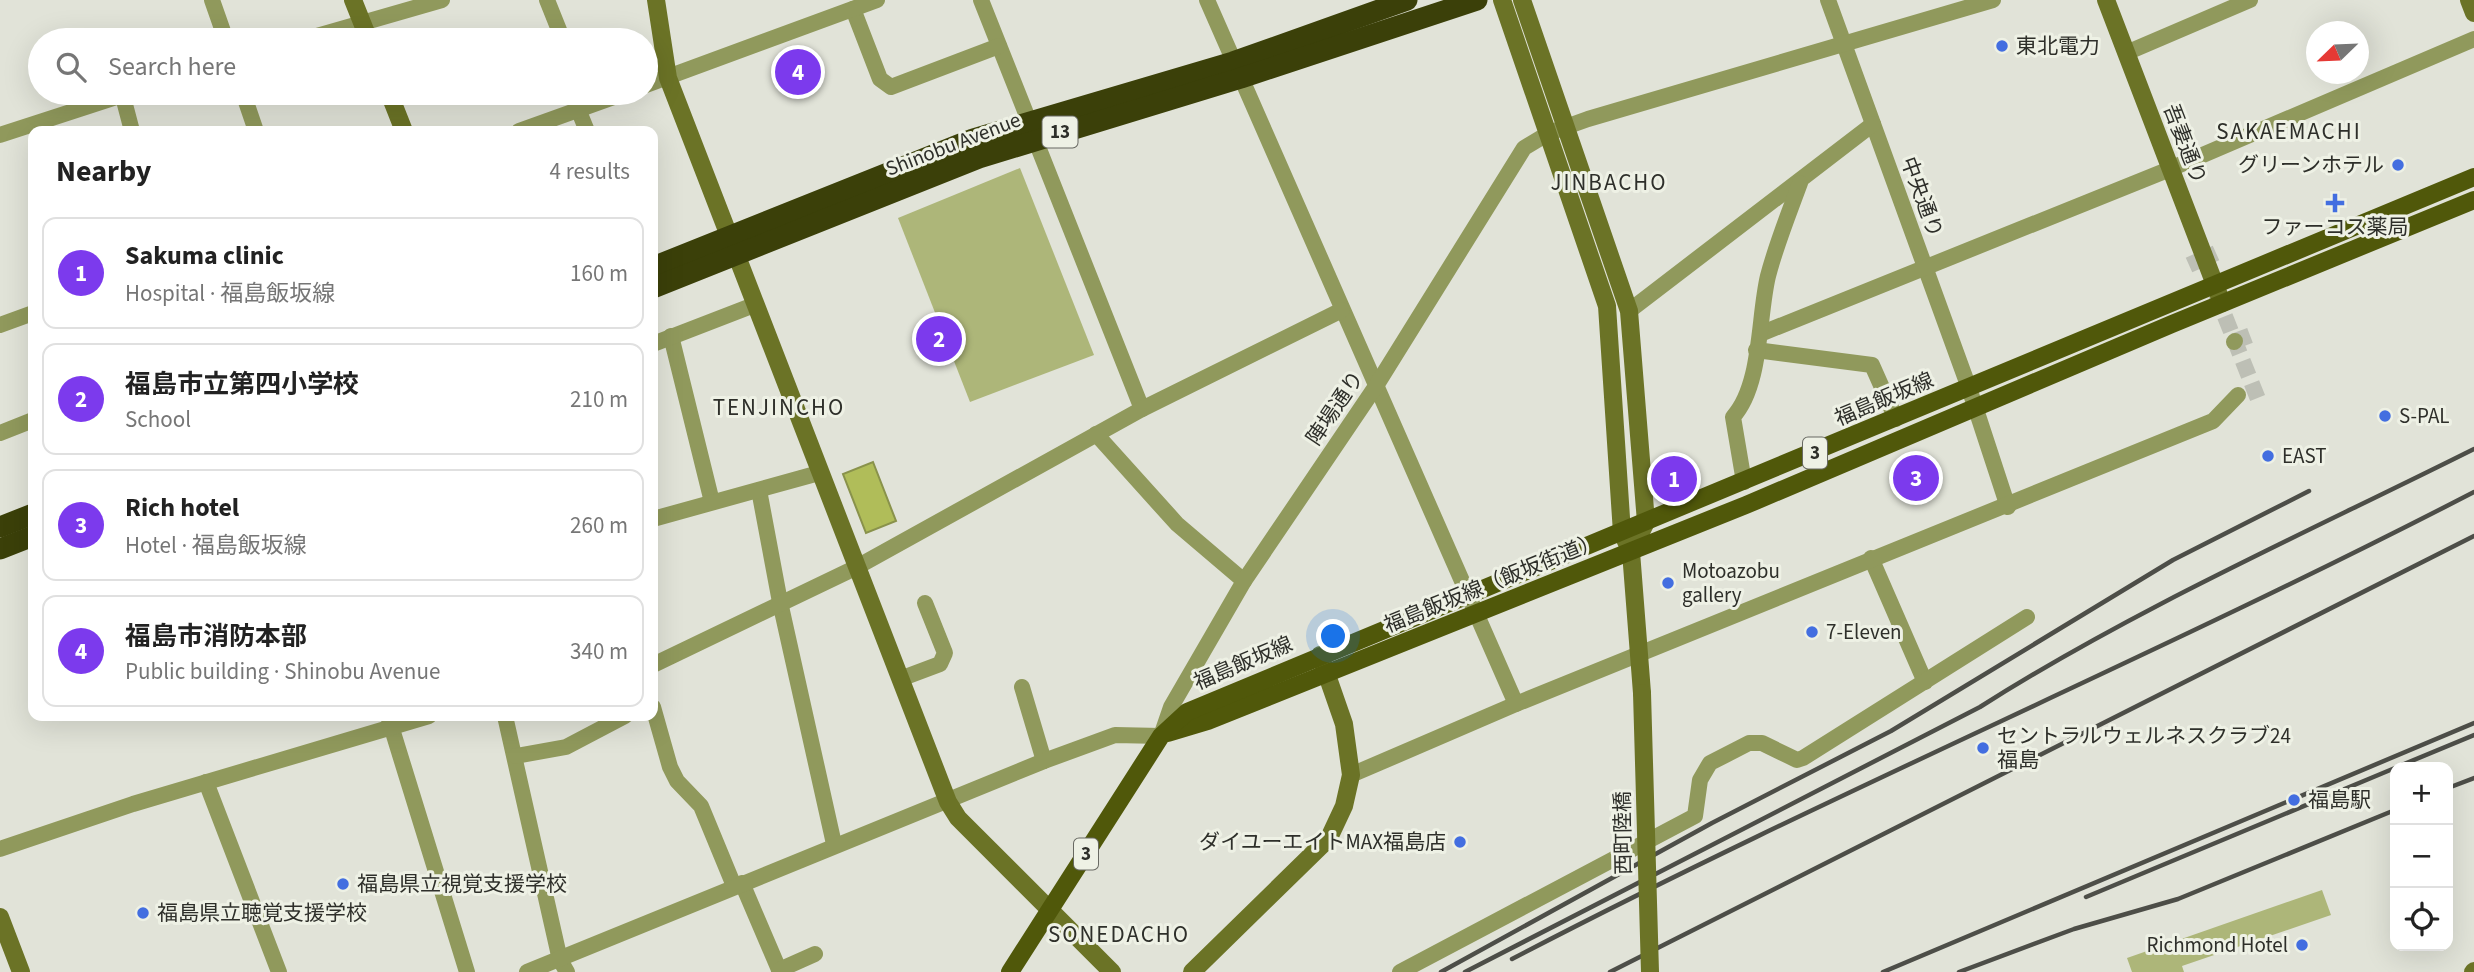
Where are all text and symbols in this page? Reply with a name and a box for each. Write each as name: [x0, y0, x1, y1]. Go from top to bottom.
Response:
north arrow: [2306, 21, 2369, 84]
search box: [28, 28, 658, 105]
place label: 東北電力: [2016, 31, 2100, 61]
marker: 東北電力: [1994, 38, 2010, 54]
pin: 4: [775, 46, 821, 98]
icon: search: [52, 48, 90, 86]
text: Search here: [108, 48, 236, 85]
street label: 吾妻通り: [2156, 99, 2214, 189]
street label: Shinobu Avenue: [881, 104, 1025, 184]
district label: SAKAEMACHI: [2216, 115, 2362, 148]
road number: 13: [1042, 116, 1078, 148]
text: Nearby: [56, 150, 151, 193]
place label: グリーンホテル: [2238, 150, 2384, 180]
street label: 中央通り: [1894, 152, 1950, 242]
text: 4 results: [550, 155, 630, 188]
marker: グリーンホテル: [2390, 157, 2406, 173]
district label: JINBACHO: [1550, 166, 1668, 199]
marker: ファーコス薬局: [2327, 195, 2343, 211]
place label: ファーコス薬局: [2262, 212, 2409, 242]
text: Sakuma clinic: [125, 237, 284, 274]
text: 1: [75, 257, 87, 290]
text: 160 m: [570, 257, 628, 290]
text: Hospital · 福島飯坂線: [125, 277, 335, 310]
pin: 2: [916, 313, 962, 365]
street label: 陣場通り: [1299, 365, 1371, 451]
street label: 福島飯坂線: [1830, 365, 1938, 433]
text: 福島市立第四小学校: [125, 366, 359, 403]
text: 2: [75, 383, 87, 416]
text: 210 m: [570, 383, 628, 416]
district label: TENJINCHO: [713, 391, 845, 424]
place label: S-PAL: [2399, 401, 2450, 431]
text: School: [125, 403, 191, 436]
marker: S-PAL: [2377, 408, 2393, 424]
road number: 3: [1803, 437, 1827, 468]
place label: EAST: [2282, 441, 2327, 471]
marker: EAST: [2260, 448, 2276, 464]
pin: 3: [1893, 452, 1939, 504]
pin: 1: [1651, 453, 1697, 505]
text: Rich hotel: [125, 489, 239, 526]
text: 3: [75, 509, 87, 542]
text: 260 m: [570, 509, 628, 542]
street label: 福島飯坂線（飯坂街道）: [1379, 526, 1605, 640]
text: Hotel · 福島飯坂線: [125, 529, 307, 562]
place label: Motoazobu gallery: [1682, 556, 1780, 610]
marker: Motoazobu gallery: [1660, 575, 1676, 591]
place label: 7-Eleven: [1826, 617, 1902, 647]
text: 福島市消防本部: [125, 618, 307, 655]
your location: [1316, 619, 1350, 653]
marker: 7-Eleven: [1804, 624, 1820, 640]
street label: 福島飯坂線: [1189, 629, 1297, 697]
text: 4: [75, 635, 87, 668]
text: 340 m: [570, 635, 628, 668]
text: Public building · Shinobu Avenue: [125, 655, 440, 688]
place label: セントラルウェルネスクラブ24 福島: [1997, 721, 2291, 775]
marker: セントラルウェルネスクラブ24 福島: [1975, 740, 1991, 756]
map controls: [2390, 762, 2453, 951]
button: +: [2390, 762, 2453, 825]
place label: 福島駅: [2308, 785, 2371, 815]
street label: 西町陸橋: [1607, 791, 1639, 875]
marker: 福島駅: [2286, 792, 2302, 808]
button: −: [2390, 825, 2453, 888]
place label: ダイユーエイトMAX福島店: [1199, 827, 1446, 857]
marker: ダイユーエイトMAX福島店: [1452, 834, 1468, 850]
road number: 3: [1074, 838, 1098, 870]
place label: 福島県立視覚支援学校: [357, 869, 567, 899]
marker: 福島県立視覚支援学校: [335, 876, 351, 892]
button: locate: [2390, 888, 2453, 951]
place label: 福島県立聴覚支援学校: [157, 898, 367, 928]
marker: 福島県立聴覚支援学校: [135, 905, 151, 921]
district label: SONEDACHO: [1048, 918, 1190, 951]
place label: Richmond Hotel: [2146, 930, 2288, 960]
marker: Richmond Hotel: [2294, 937, 2310, 953]

